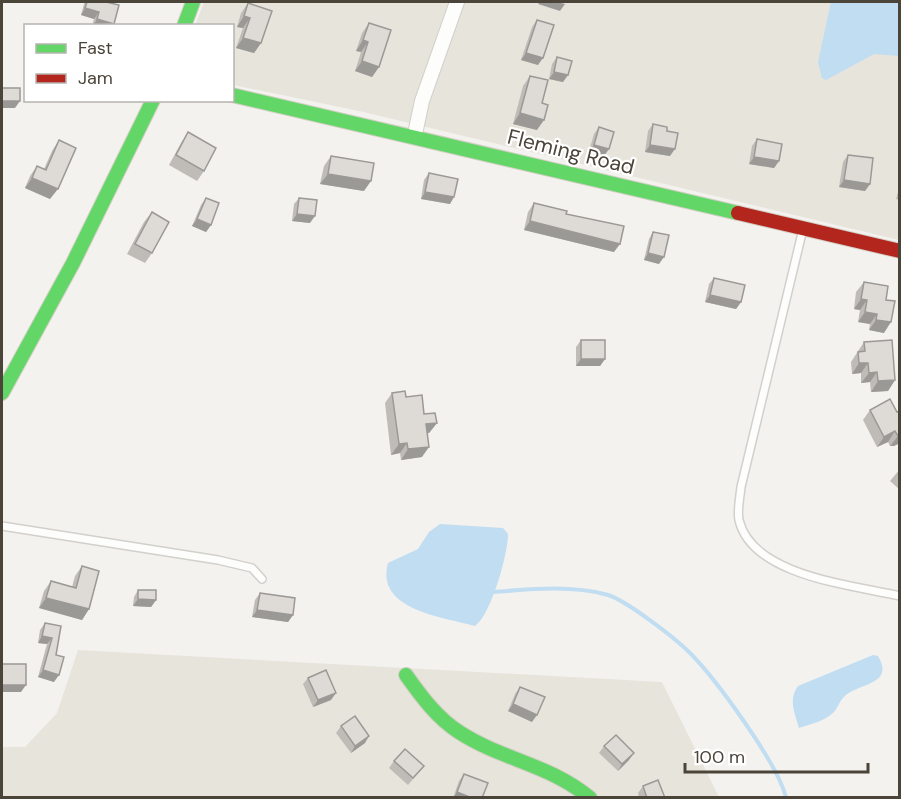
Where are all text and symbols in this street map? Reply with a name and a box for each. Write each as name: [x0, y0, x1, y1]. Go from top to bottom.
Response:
legend: [24, 24, 234, 102]
text: Fast: [78, 36, 113, 60]
text: Jam: [78, 66, 113, 90]
street label: Fleming Road: [505, 123, 637, 181]
scale bar: [685, 736, 868, 774]
text: 100 m: [694, 745, 745, 769]

